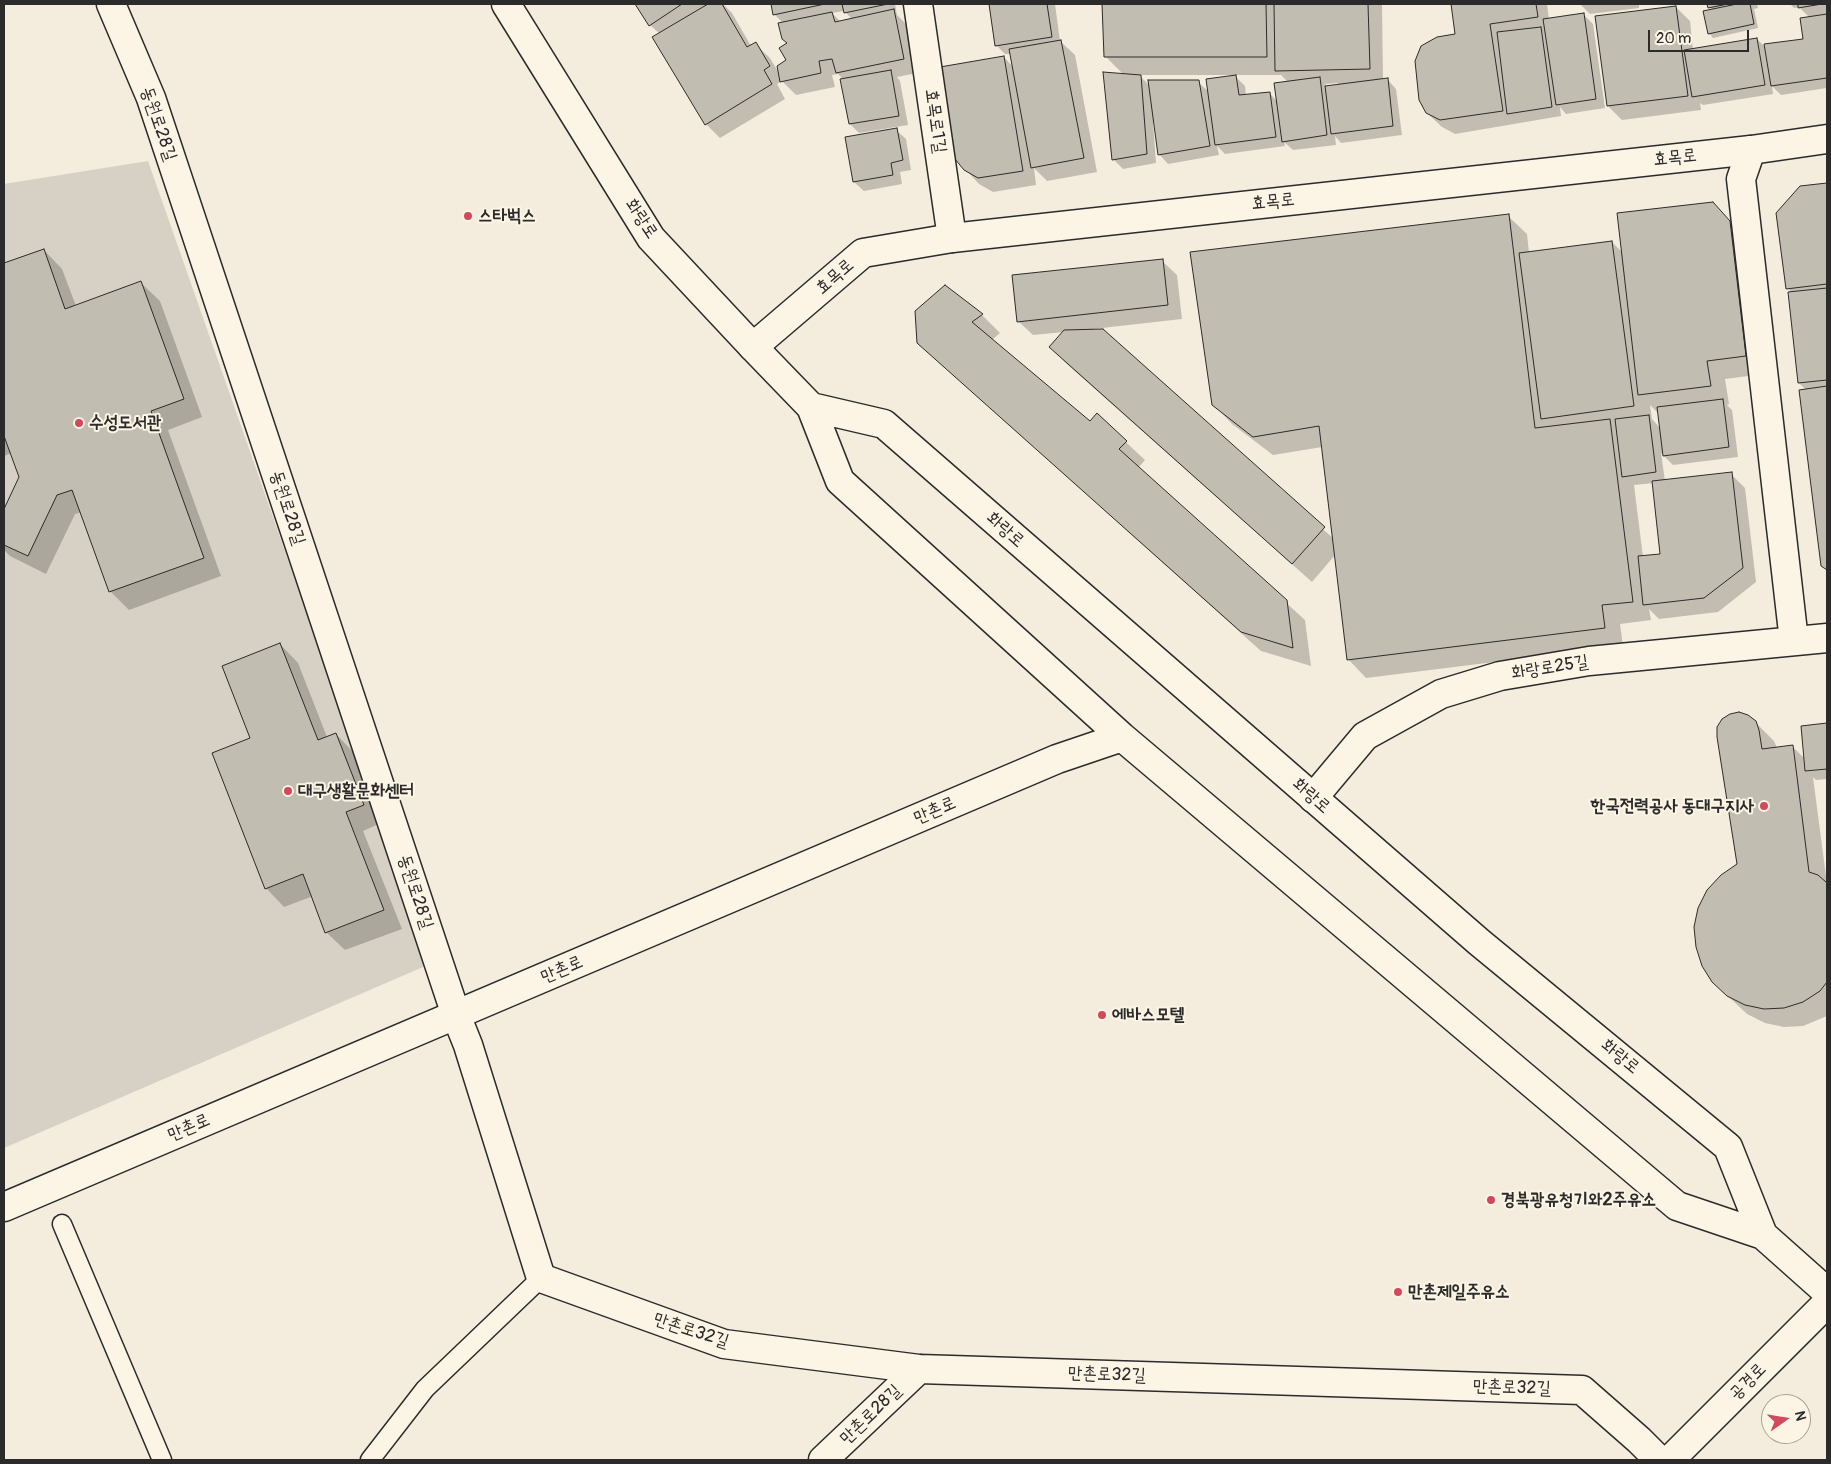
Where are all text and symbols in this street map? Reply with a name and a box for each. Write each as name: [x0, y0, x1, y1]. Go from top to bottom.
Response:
scale bar: [1651, 20, 1752, 52]
text: 20 m: [1656, 29, 1691, 48]
street label: 동원로28길: [135, 84, 181, 164]
street label: 효목로1길: [920, 87, 950, 155]
street label: 효목로: [1652, 145, 1698, 171]
street label: 효목로: [1250, 189, 1296, 215]
street label: 화랑로: [620, 195, 662, 243]
place label: 스타벅스: [478, 205, 536, 227]
marker: 스타벅스: [462, 210, 474, 222]
street label: 효목로: [812, 255, 858, 299]
place label: 수성도서관: [89, 412, 161, 434]
marker: 수성도서관: [73, 417, 85, 429]
street label: 동원로28길: [265, 468, 309, 548]
street label: 화랑로: [982, 508, 1028, 552]
street label: 화랑로25길: [1510, 651, 1590, 685]
street label: 화랑로: [1288, 774, 1334, 818]
place label: 대구생활문화센터: [298, 780, 414, 802]
marker: 대구생활문화센터: [282, 785, 294, 797]
street label: 만촌로: [911, 793, 959, 829]
place label: 한국전력공사 동대구지사: [1591, 795, 1754, 817]
marker: 한국전력공사 동대구지사: [1758, 800, 1770, 812]
street label: 동원로28길: [393, 852, 437, 932]
street label: 만촌로: [538, 952, 586, 988]
place label: 에바스모텔: [1112, 1004, 1184, 1026]
marker: 에바스모텔: [1096, 1009, 1108, 1021]
street label: 화랑로: [1596, 1035, 1644, 1079]
street label: 만촌로: [165, 1110, 213, 1146]
place label: 경북광유청기와2주유소: [1501, 1189, 1656, 1211]
marker: 경북광유청기와2주유소: [1485, 1194, 1497, 1206]
place label: 만촌제일주유소: [1408, 1281, 1509, 1303]
marker: 만촌제일주유소: [1392, 1286, 1404, 1298]
street label: 만촌로32길: [651, 1309, 731, 1353]
street label: 공경로: [1725, 1359, 1771, 1405]
street label: 만촌로32길: [1068, 1363, 1146, 1387]
street label: 만촌로32길: [1473, 1376, 1551, 1400]
street label: 만촌로28길: [836, 1380, 906, 1450]
north arrow: [1761, 1394, 1811, 1444]
text: N: [1791, 1409, 1809, 1422]

